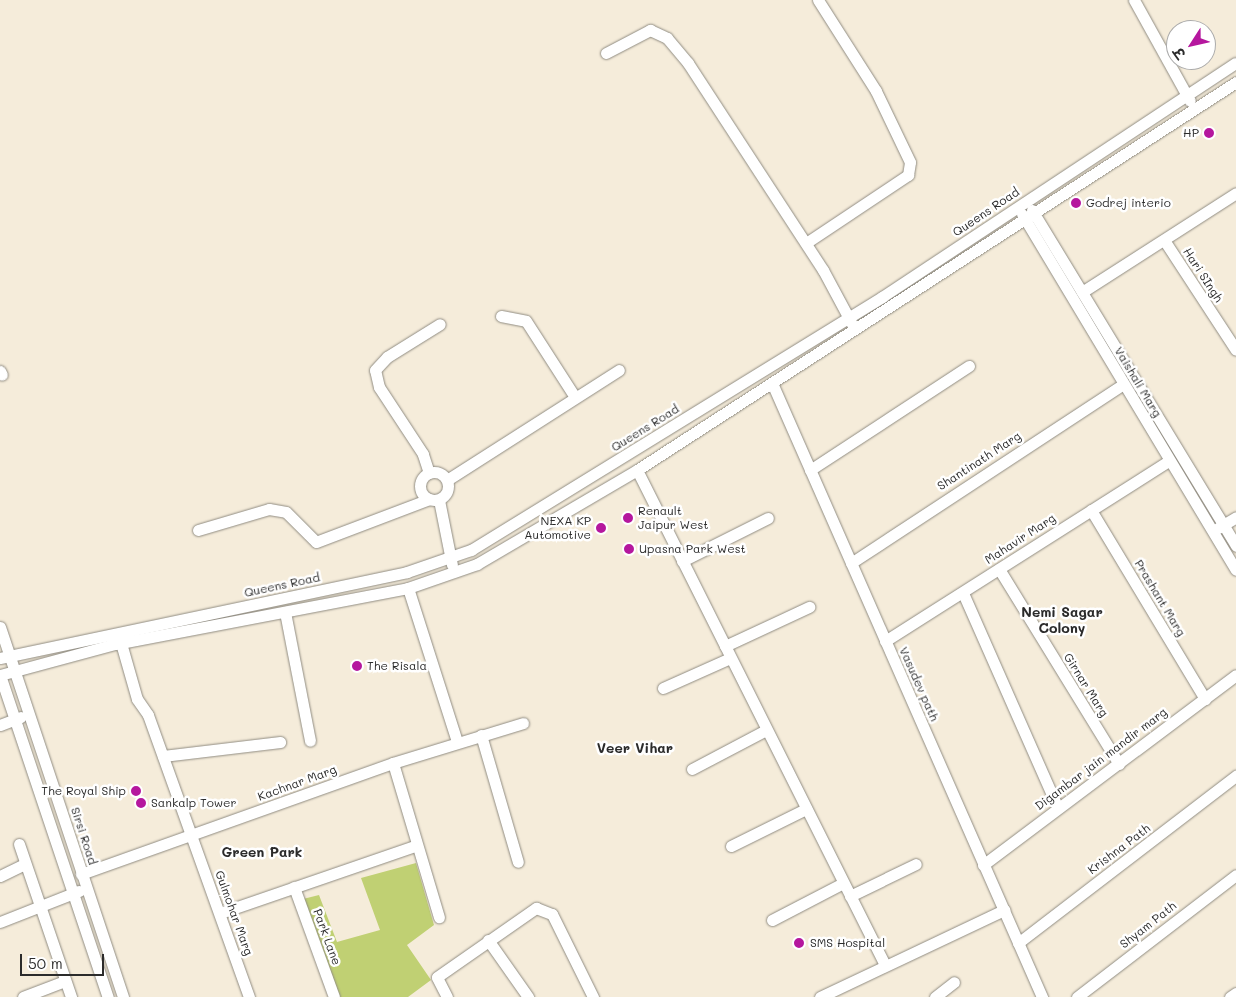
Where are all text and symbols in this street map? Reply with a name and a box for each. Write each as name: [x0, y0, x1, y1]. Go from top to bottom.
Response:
north arrow: [1166, 20, 1216, 70]
text: उ: [1169, 44, 1190, 63]
place label: HP: [1183, 126, 1199, 140]
marker: HP: [1203, 127, 1215, 139]
street label: Queens Road: [950, 185, 1022, 239]
place label: Godrej interio: [1086, 196, 1171, 210]
marker: Godrej interio: [1070, 197, 1082, 209]
street label: Hari SIngh: [1180, 245, 1226, 305]
street label: Vaishali Marg: [1111, 344, 1165, 420]
street label: Queens Road: [609, 401, 681, 455]
street label: Shantinath Marg: [935, 429, 1023, 493]
place label: Renault Jaipur West: [638, 504, 709, 532]
street label: Mahavir Marg: [982, 511, 1058, 567]
marker: Renault Jaipur West: [622, 512, 634, 524]
place label: NEXA KP Automotive: [524, 514, 591, 542]
marker: NEXA KP Automotive: [595, 522, 607, 534]
place label: Upasna Park West: [639, 542, 746, 556]
marker: Upasna Park West: [623, 543, 635, 555]
street label: Prashant Marg: [1132, 557, 1188, 639]
street label: Queens Road: [243, 570, 321, 600]
district label: Nemi Sagar Colony: [1021, 604, 1103, 636]
street label: Vasudev path: [896, 645, 942, 723]
street label: Girnar Marg: [1061, 650, 1111, 720]
place label: The Risala: [367, 659, 427, 673]
marker: The Risala: [351, 660, 363, 672]
street label: Digambar jain mandir marg: [1032, 705, 1170, 813]
district label: Veer Vihar: [597, 740, 673, 756]
street label: Kachnar Marg: [256, 762, 338, 804]
place label: The Royal Ship: [41, 784, 126, 798]
marker: The Royal Ship: [130, 785, 142, 797]
place label: Sankalp Tower: [151, 796, 237, 810]
marker: Sankalp Tower: [135, 797, 147, 809]
street label: Sirsi Road: [68, 805, 100, 867]
street label: Krishna Path: [1085, 821, 1153, 877]
district label: Green Park: [222, 844, 302, 860]
street label: Gulmohar Marg: [212, 869, 256, 957]
street label: Shyam Path: [1117, 899, 1179, 951]
street label: Park Lane: [310, 907, 344, 967]
marker: SMS Hospital: [792, 936, 806, 950]
place label: SMS Hospital: [810, 936, 885, 950]
scale bar: [22, 944, 106, 976]
text: 50 m: [28, 953, 63, 973]

